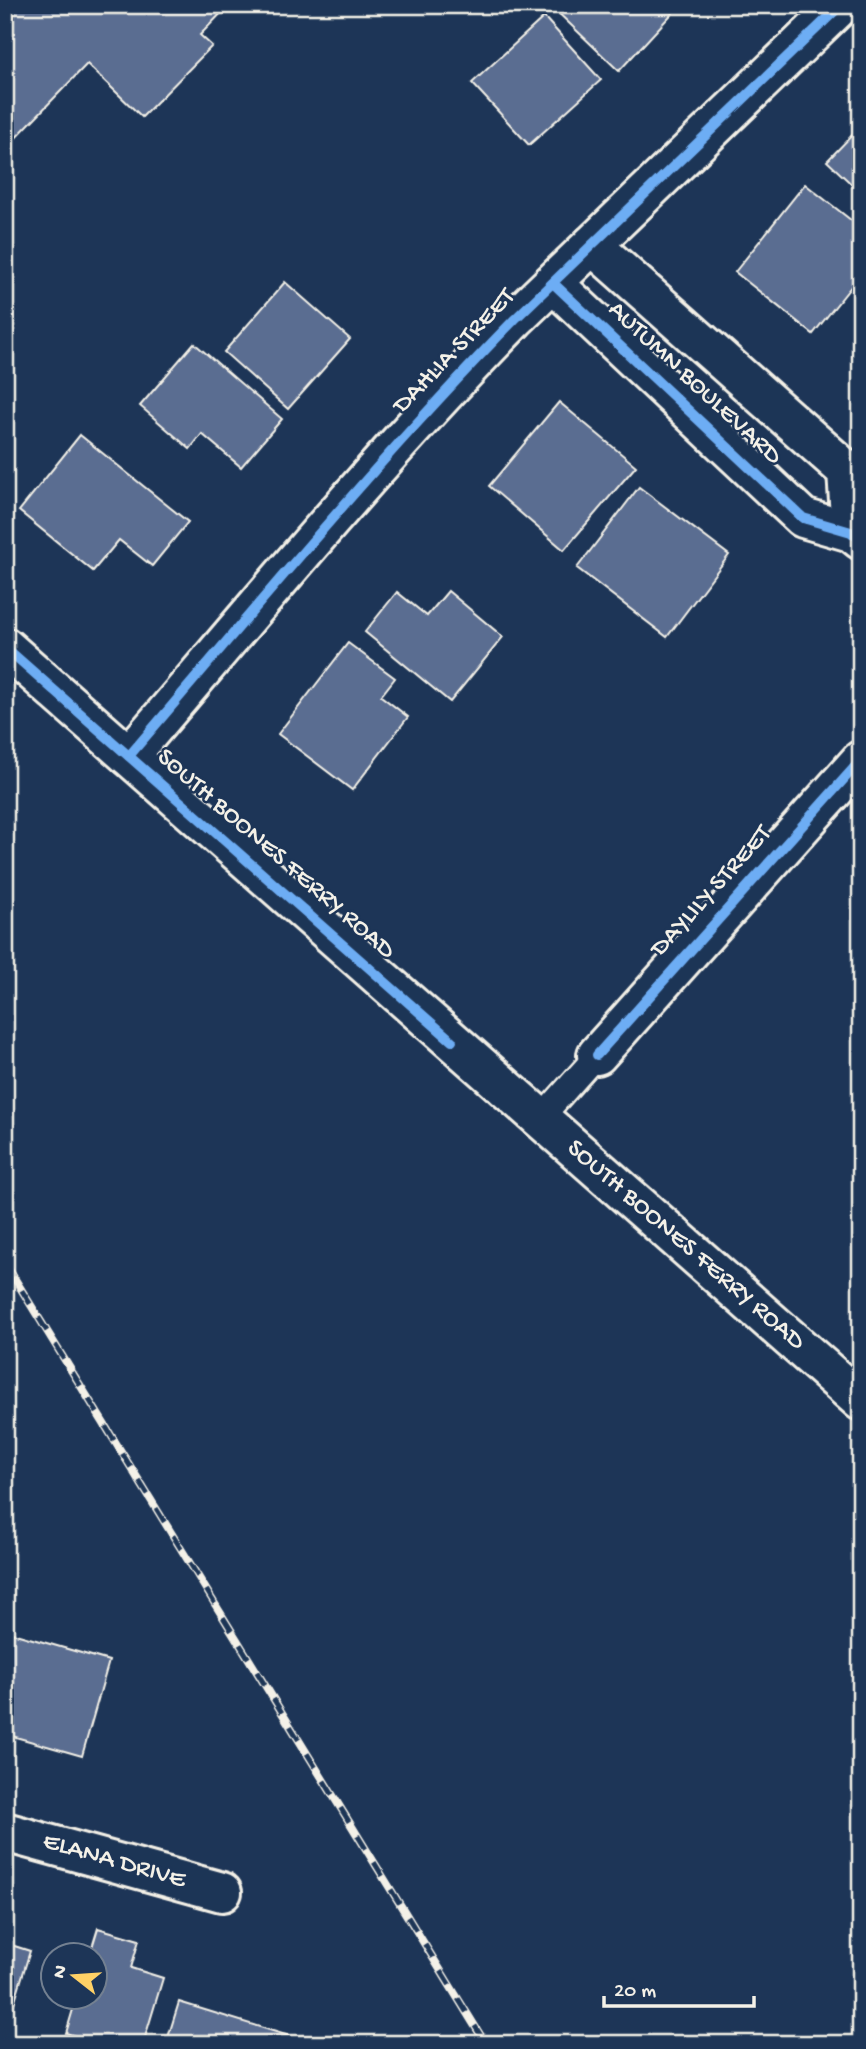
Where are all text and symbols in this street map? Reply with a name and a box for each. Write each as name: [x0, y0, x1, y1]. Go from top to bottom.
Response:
street label: DAHLIA STREET: [386, 282, 523, 423]
street label: AUTUMN BOULEVARD: [601, 295, 787, 473]
street label: SOUTH BOONES FERRY ROAD: [149, 743, 401, 967]
street label: DAYLILY STREET: [644, 819, 780, 966]
street label: SOUTH BOONES FERRY ROAD: [559, 1134, 811, 1358]
street label: ELANA DRIVE: [39, 1827, 190, 1897]
north arrow: [38, 1940, 108, 2010]
text: N: [48, 1963, 74, 1981]
scale bar: [604, 1965, 754, 2009]
text: 20 m: [614, 1980, 656, 2005]

